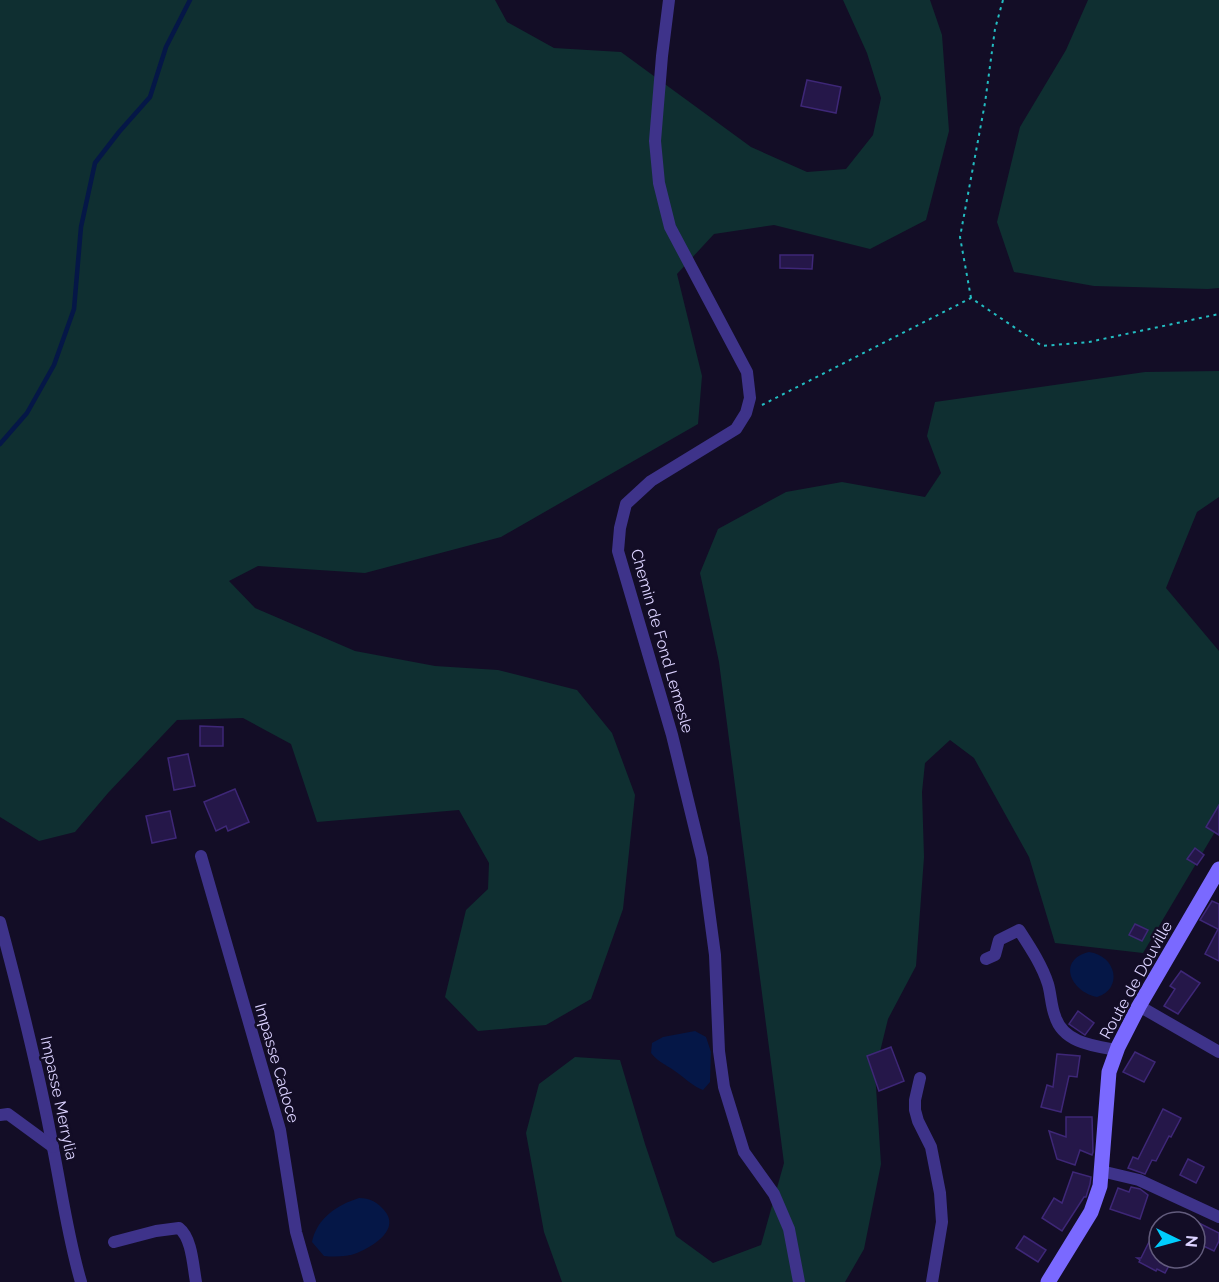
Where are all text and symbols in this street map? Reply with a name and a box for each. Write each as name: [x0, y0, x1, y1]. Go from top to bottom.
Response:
street label: Chemin de Fond Lemesle: [627, 547, 697, 735]
street label: Route de Douville: [1096, 918, 1176, 1042]
street label: Impasse Cadoce: [251, 1001, 303, 1125]
street label: Impasse Merrylia: [37, 1034, 81, 1162]
north arrow: [1147, 1210, 1207, 1270]
text: N: [1181, 1234, 1201, 1248]

